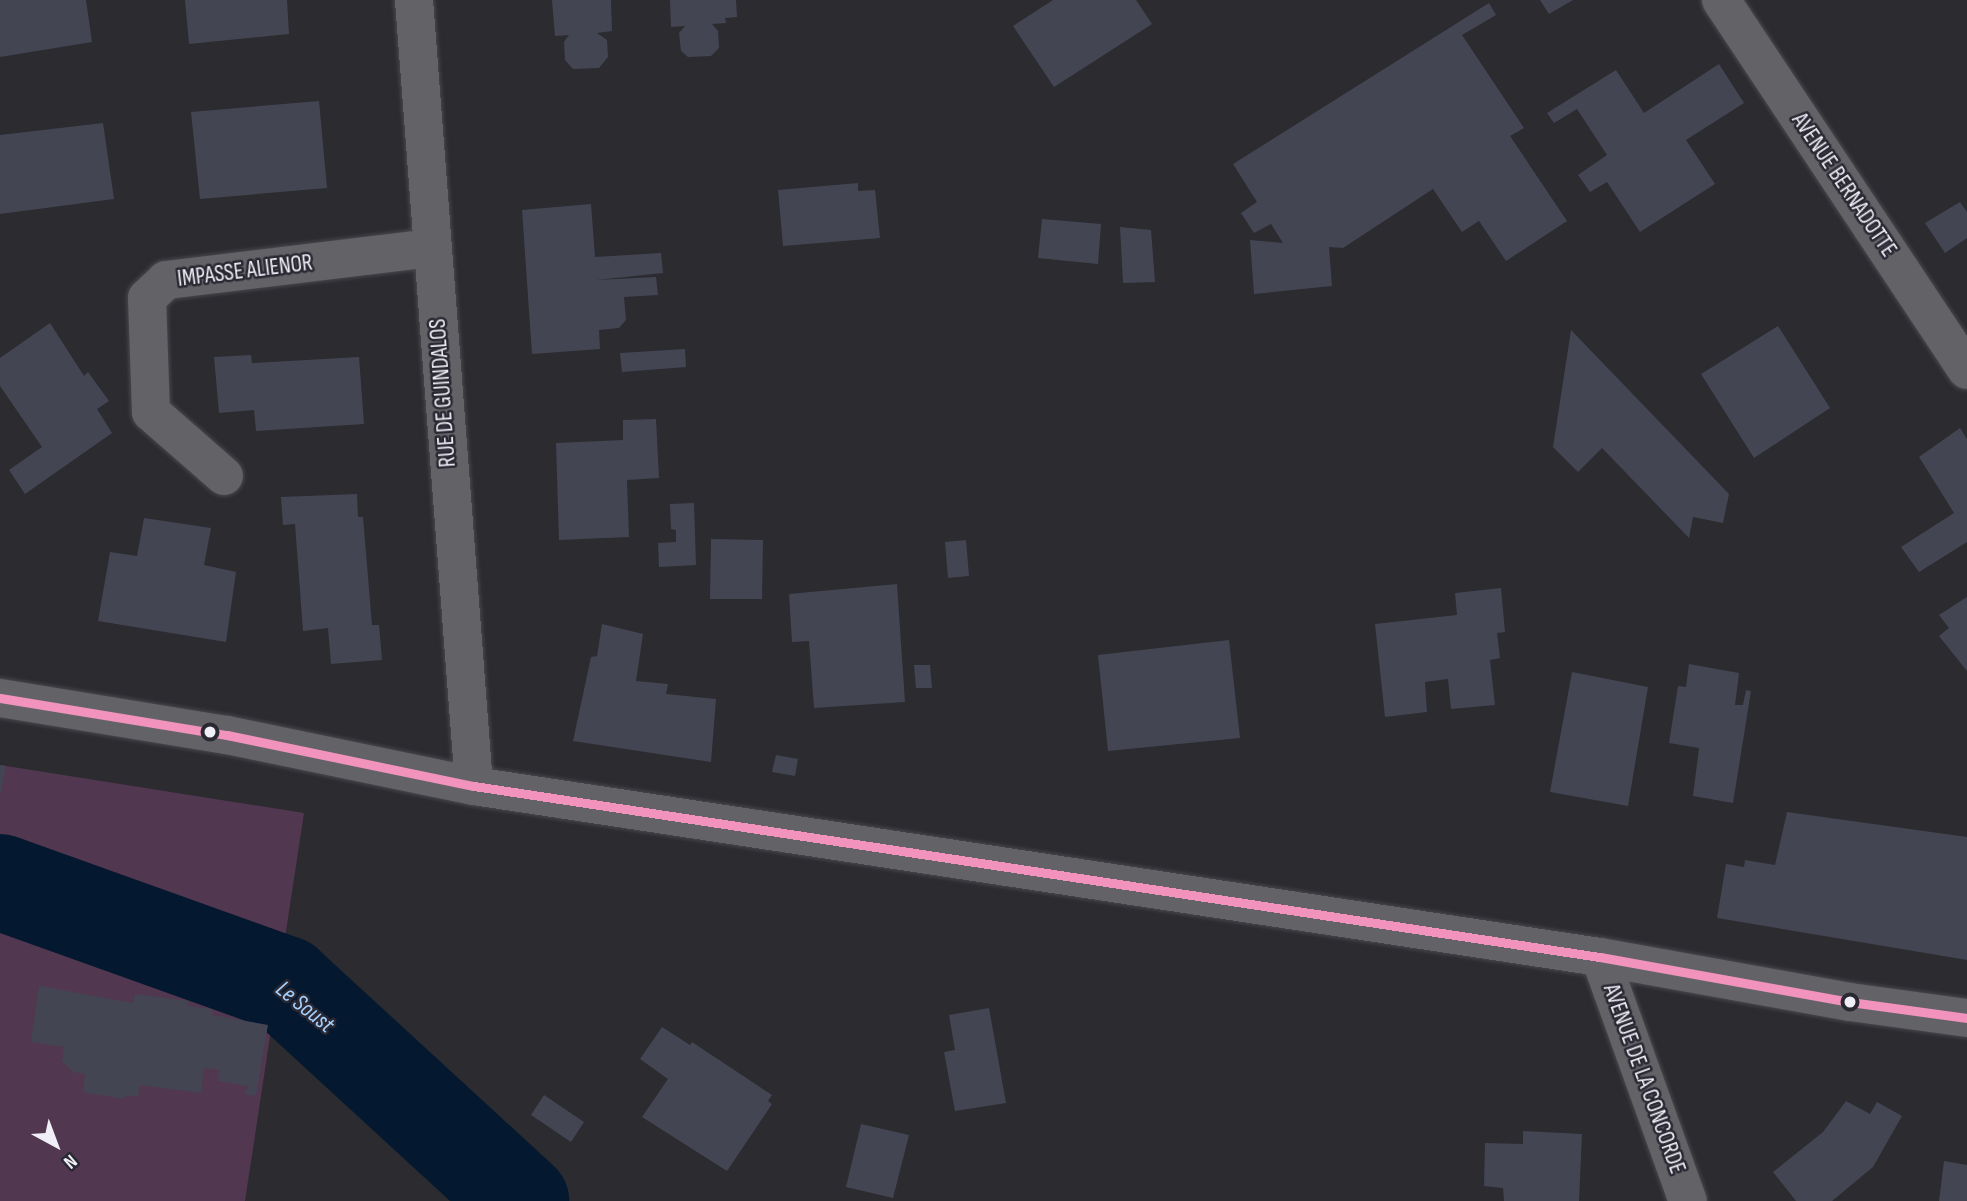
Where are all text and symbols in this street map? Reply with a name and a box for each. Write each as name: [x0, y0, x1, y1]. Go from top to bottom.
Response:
street label: AVENUE BERNADOTTE: [1786, 108, 1902, 262]
street label: IMPASSE ALIENOR: [176, 249, 314, 293]
street label: RUE DE GUINDALOS: [424, 318, 462, 468]
unlabelled marker: [203, 725, 217, 739]
water label: Le Soust: [270, 975, 340, 1039]
street label: AVENUE DE LA CONCORDE: [1597, 980, 1691, 1178]
unlabelled marker: [1843, 995, 1857, 1009]
north arrow: [21, 1110, 91, 1180]
text: N: [59, 1149, 81, 1173]

